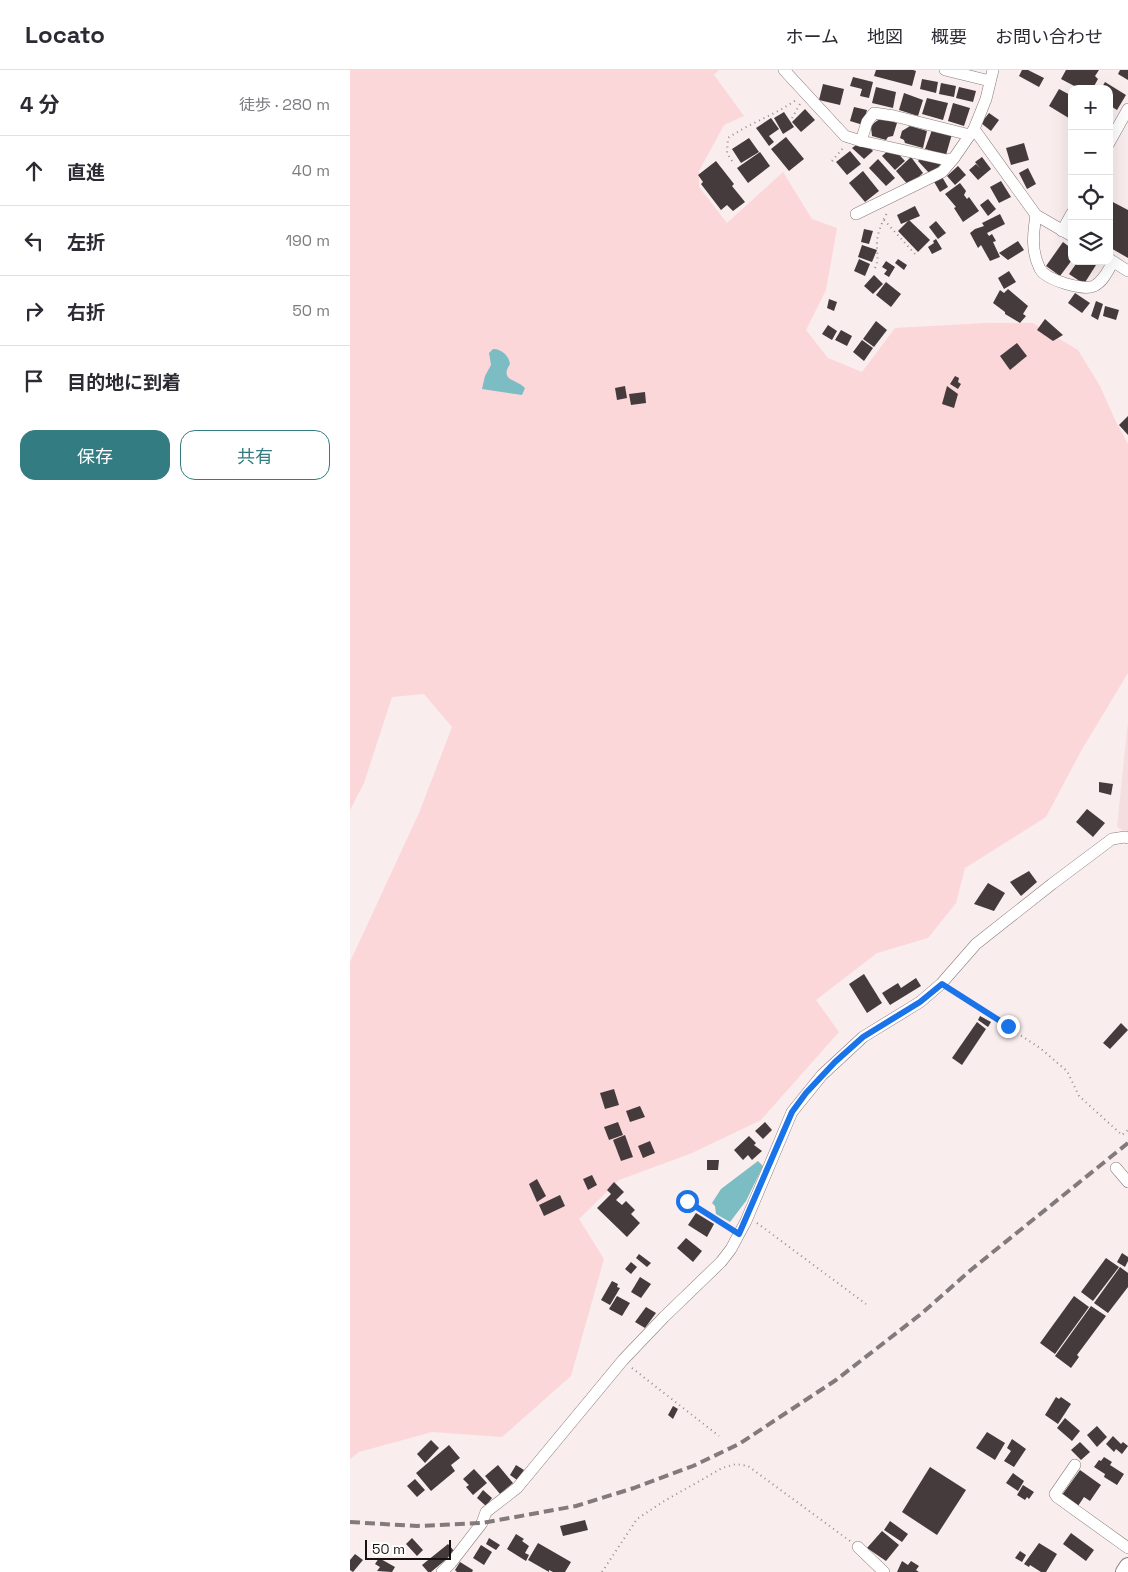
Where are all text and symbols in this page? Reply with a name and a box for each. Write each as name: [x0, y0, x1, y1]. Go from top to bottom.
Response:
text: Locato: [25, 19, 105, 50]
text: ホーム: [786, 25, 839, 48]
text: 地図: [867, 25, 903, 48]
text: 概要: [931, 25, 967, 48]
text: お問い合わせ: [995, 25, 1103, 48]
map controls: [1068, 85, 1113, 265]
button: +: [1068, 85, 1113, 130]
text: 4 分: [20, 91, 60, 118]
text: 徒歩 · 280 m: [239, 94, 330, 115]
button: −: [1068, 130, 1113, 175]
icon: ahead: [20, 157, 48, 185]
text: 直進: [67, 160, 105, 185]
text: 40 m: [292, 160, 330, 181]
button: locate: [1068, 175, 1113, 220]
button: layers: [1068, 220, 1113, 265]
icon: left: [20, 227, 48, 255]
text: 左折: [67, 230, 105, 255]
text: 190 m: [285, 230, 330, 251]
icon: right: [20, 297, 48, 325]
text: 右折: [67, 300, 105, 325]
text: 50 m: [292, 300, 330, 321]
icon: arrive: [20, 367, 48, 395]
text: 目的地に到着: [67, 370, 181, 395]
button: 保存: [20, 430, 170, 480]
button: 共有: [180, 430, 330, 480]
route end: [997, 1015, 1020, 1038]
route start: [676, 1190, 699, 1213]
scale bar: [365, 1537, 451, 1560]
text: 50 m: [372, 1540, 405, 1558]

